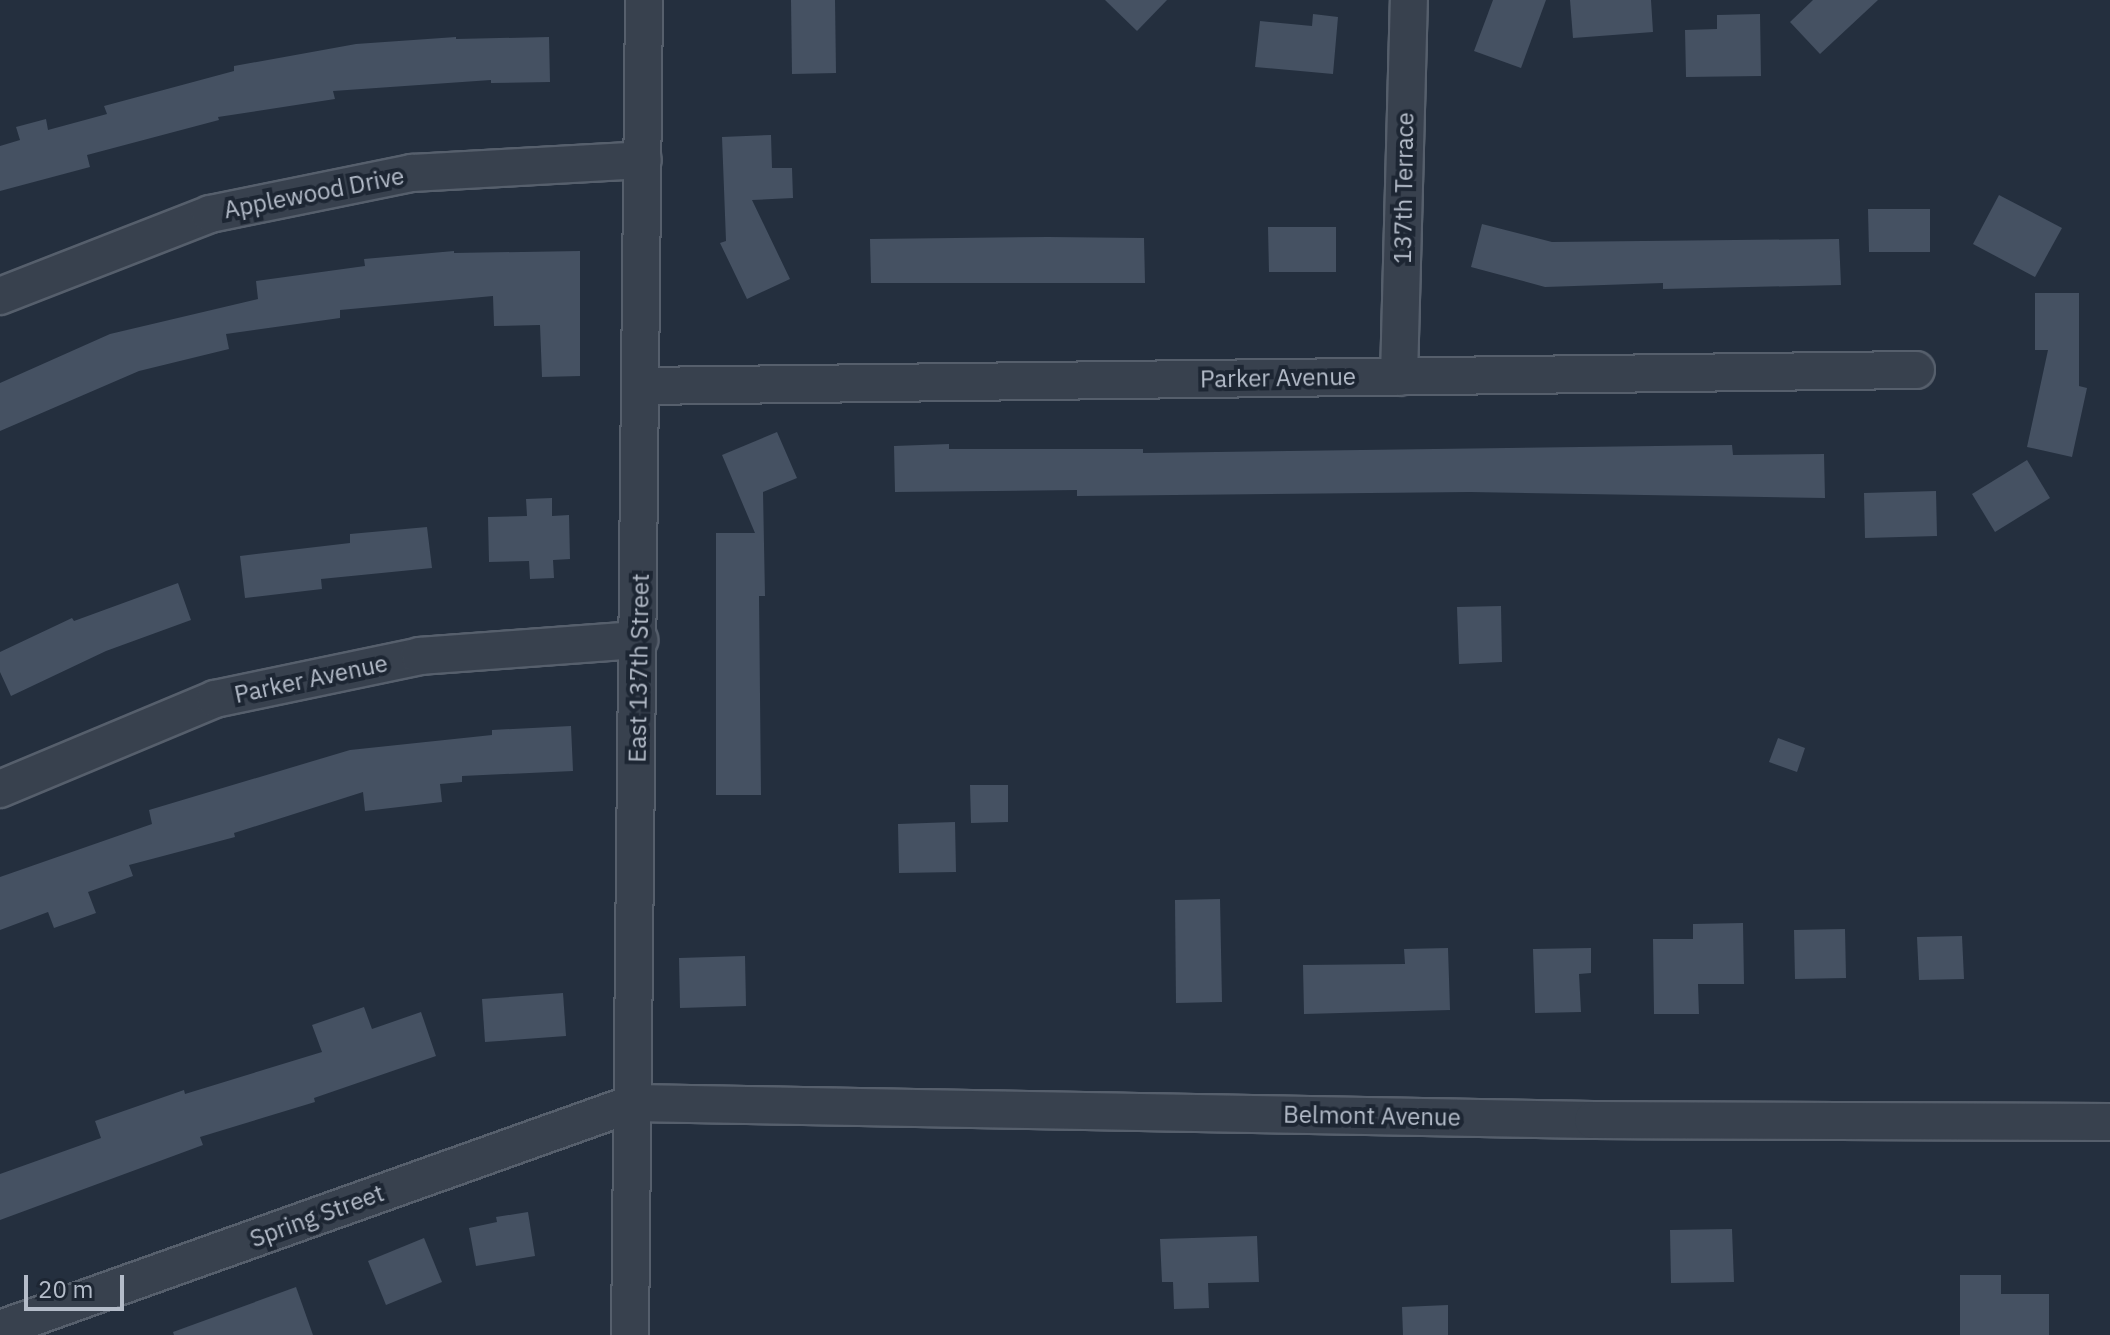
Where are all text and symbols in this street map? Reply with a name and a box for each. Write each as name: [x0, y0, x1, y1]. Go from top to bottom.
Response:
street label: 137th Terrace: [1388, 112, 1420, 264]
street label: Applewood Drive: [221, 161, 407, 225]
street label: Parker Avenue: [1200, 362, 1356, 394]
street label: East 137th Street: [623, 573, 655, 763]
street label: Parker Avenue: [232, 649, 390, 709]
street label: Belmont Avenue: [1283, 1100, 1461, 1132]
street label: Spring Street: [246, 1178, 388, 1254]
scale bar: [28, 1259, 128, 1309]
text: 20 m: [38, 1273, 93, 1305]

